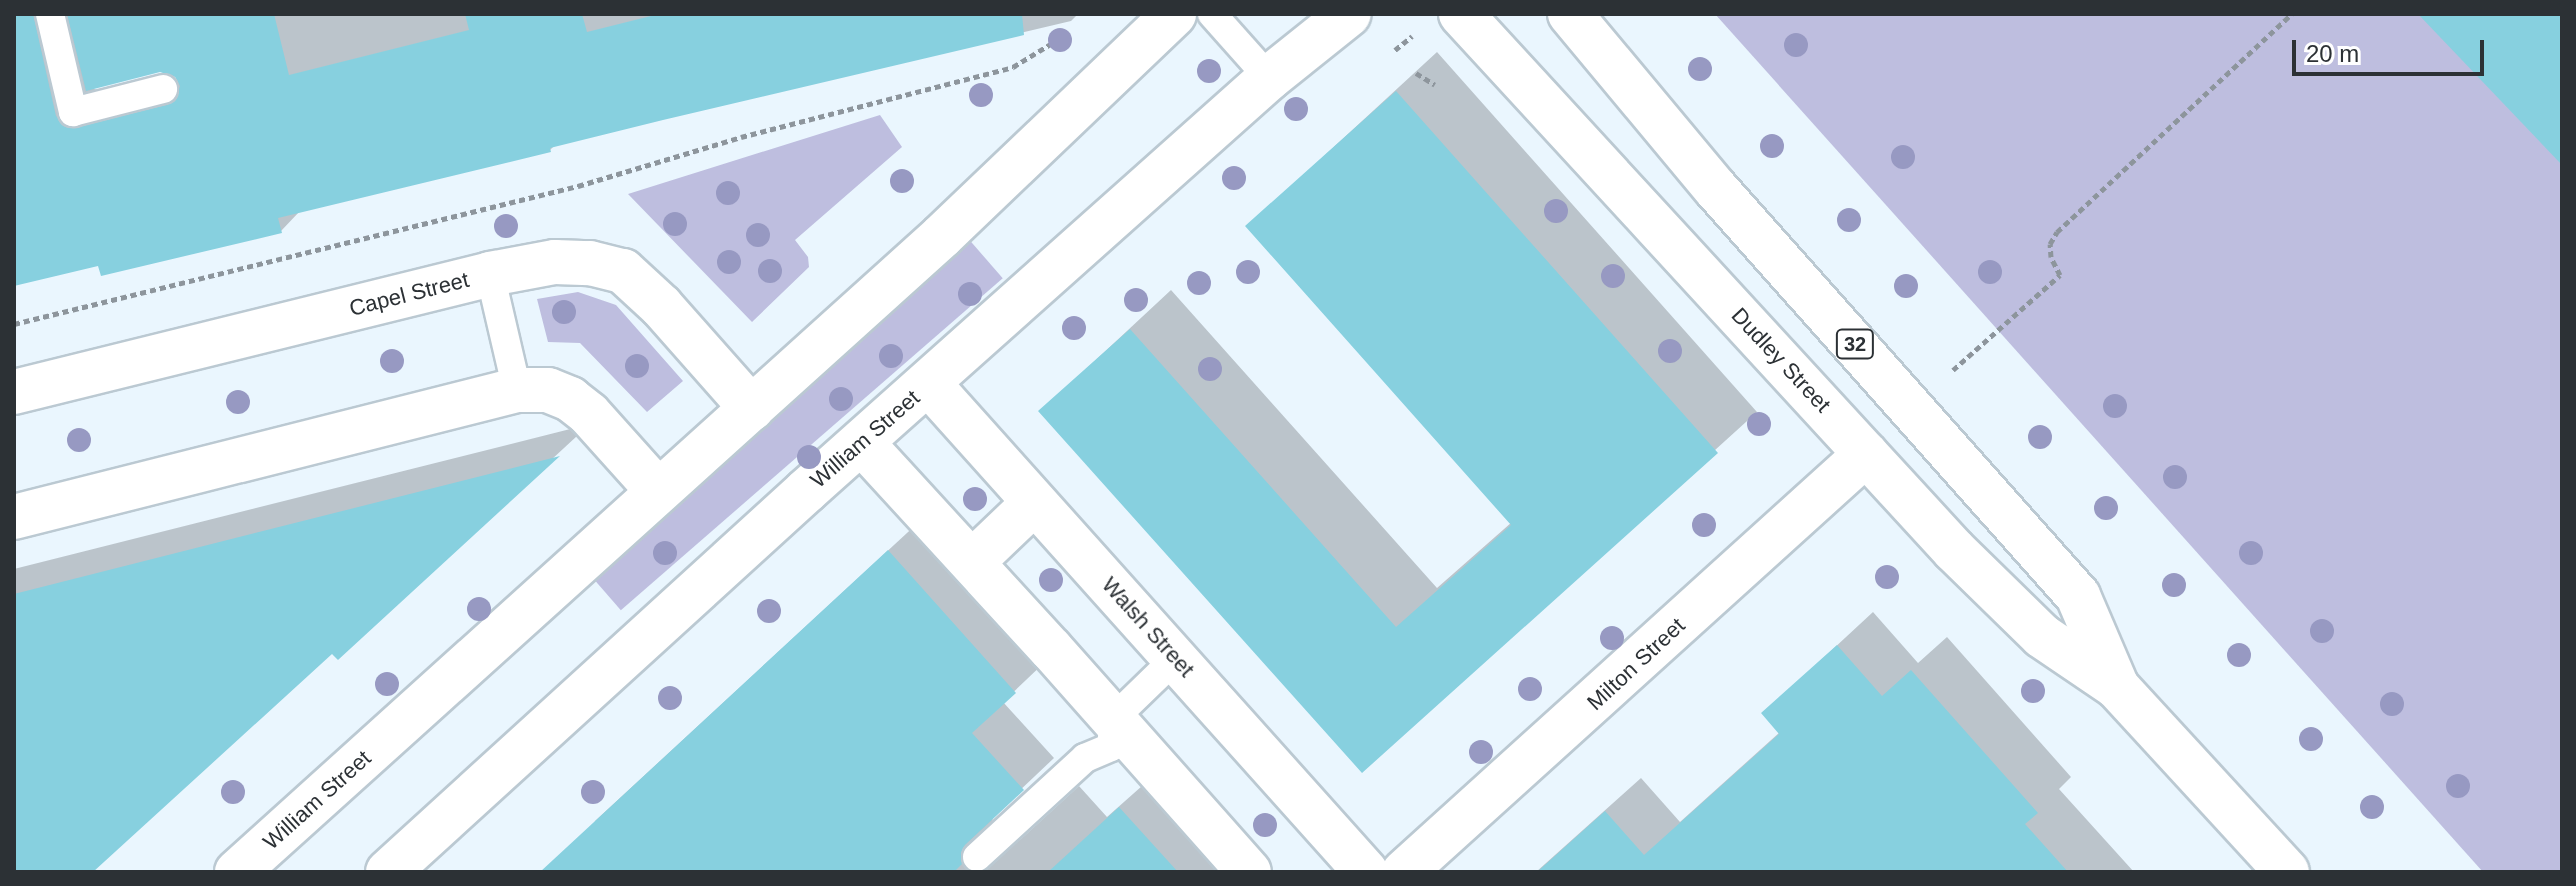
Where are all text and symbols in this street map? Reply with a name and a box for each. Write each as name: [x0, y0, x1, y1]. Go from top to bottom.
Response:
scale bar: [2296, 24, 2488, 74]
text: 20 m: [2306, 40, 2359, 67]
street label: Capel Street: [346, 266, 472, 322]
street label: Dudley Street: [1726, 302, 1836, 418]
road number: 32: [1835, 328, 1875, 360]
street label: William Street: [805, 385, 925, 493]
street label: Walsh Street: [1096, 572, 1200, 682]
street label: Milton Street: [1582, 612, 1690, 716]
street label: William Street: [258, 745, 376, 855]

